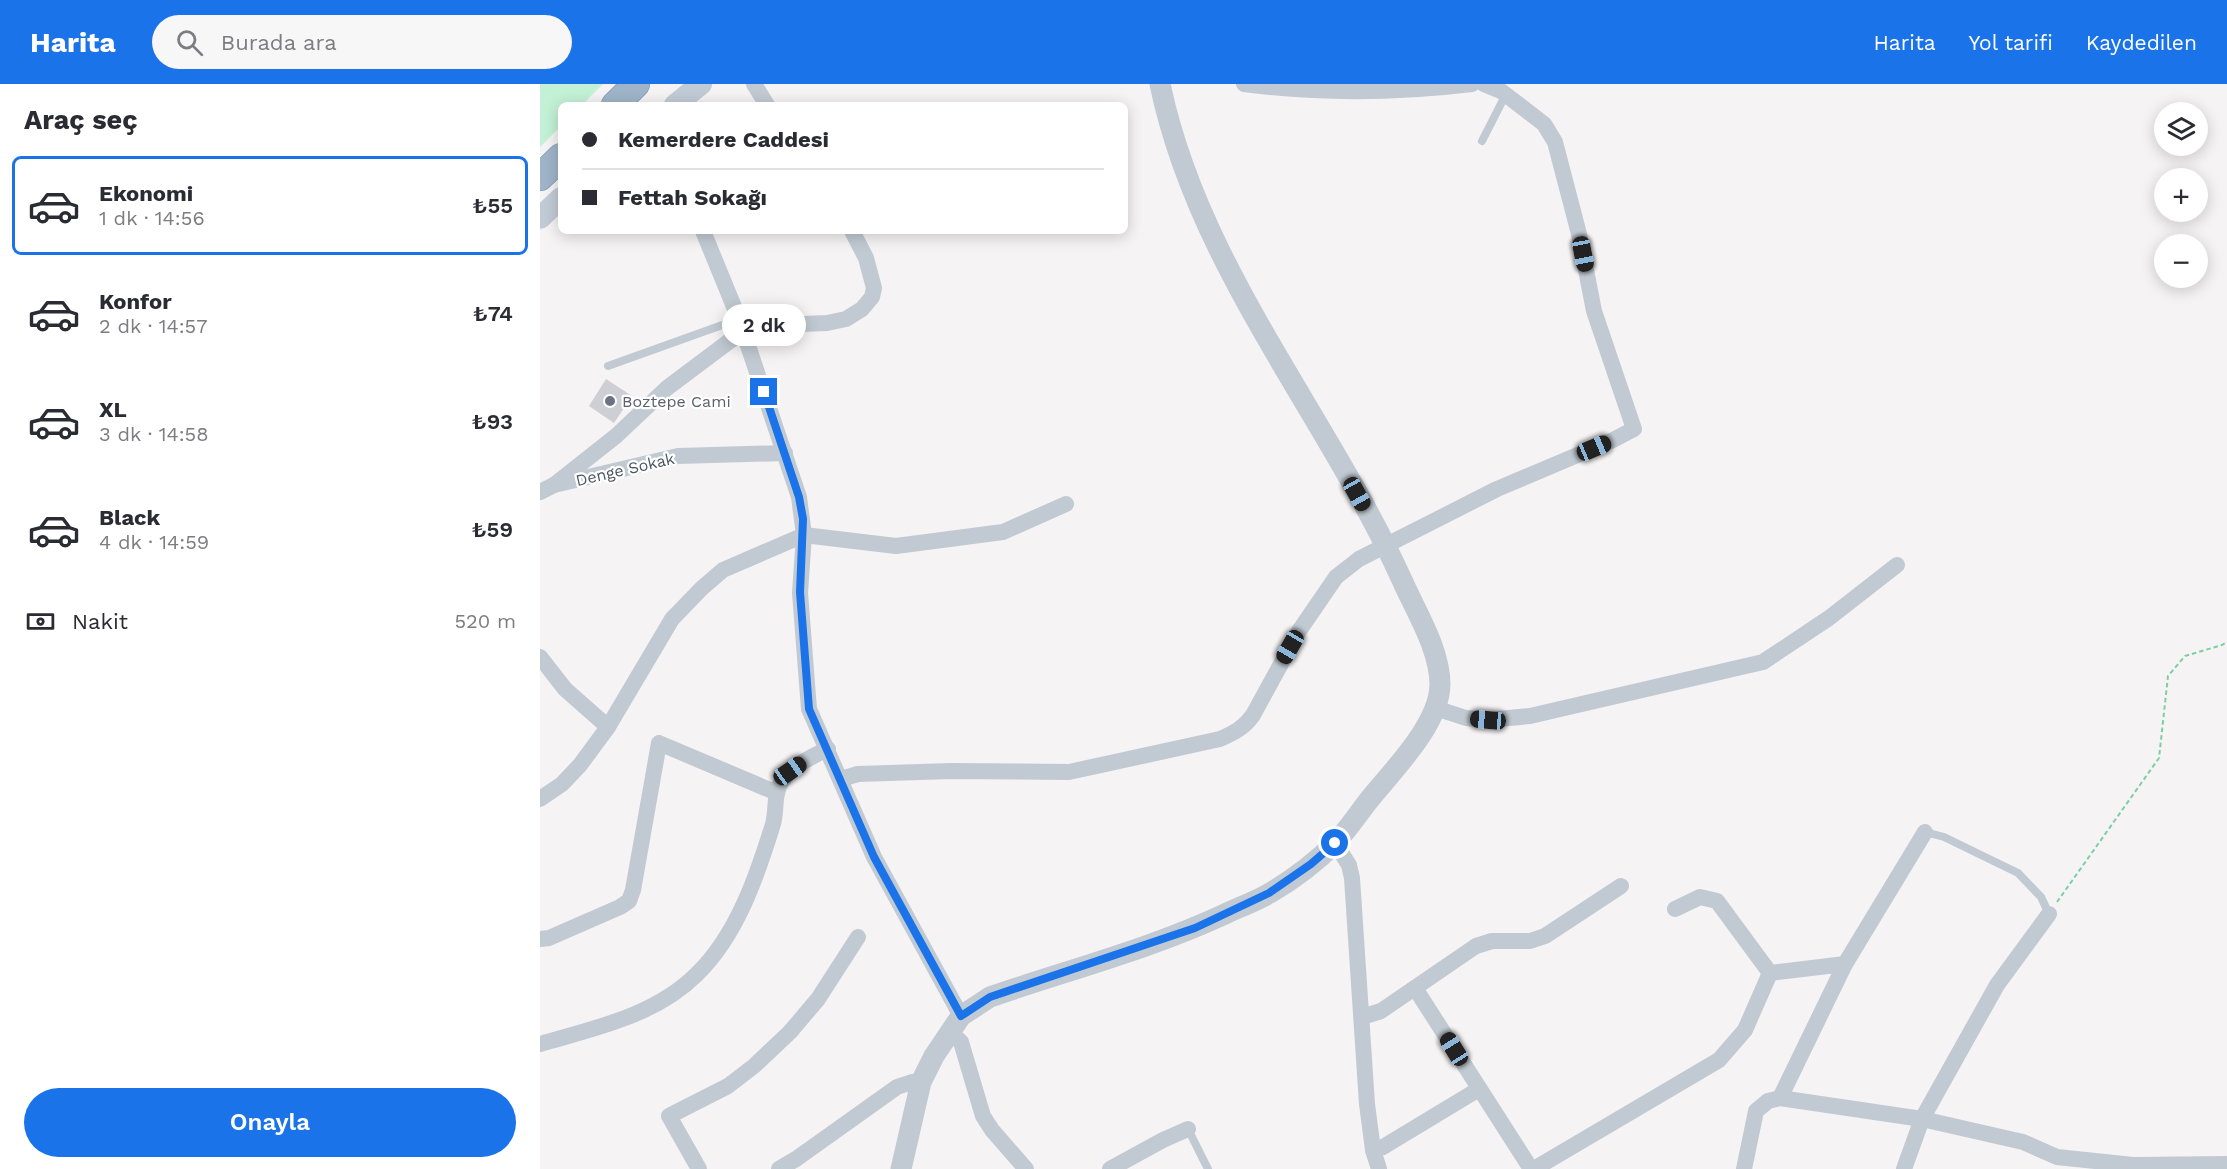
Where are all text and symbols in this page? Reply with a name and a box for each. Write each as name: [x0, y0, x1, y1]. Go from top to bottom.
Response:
search box: [152, 15, 572, 69]
text: Harita: [30, 26, 116, 59]
icon: search: [173, 26, 206, 59]
text: Burada ara: [221, 30, 337, 55]
text: Harita: [1874, 30, 1936, 55]
text: Yol tarifi: [1969, 30, 2053, 55]
text: Kaydedilen: [2086, 30, 2197, 55]
map controls: [2154, 102, 2208, 288]
button: layers: [2154, 102, 2208, 156]
text: Araç seç: [24, 104, 138, 136]
text: Kemerdere Caddesi: [618, 127, 829, 152]
button: +: [2154, 168, 2208, 222]
icon: car: [27, 179, 81, 233]
text: Ekonomi: [99, 181, 193, 206]
text: Fettah Sokağı: [618, 185, 767, 210]
text: ₺55: [472, 193, 513, 218]
text: 1 dk · 14:56: [99, 206, 205, 230]
button: −: [2154, 234, 2208, 288]
car: [1571, 235, 1595, 273]
icon: car: [27, 287, 81, 341]
text: Konfor: [99, 289, 172, 314]
text: ₺74: [473, 301, 513, 326]
callout: 2 dk: [722, 305, 806, 347]
text: 2 dk: [743, 313, 785, 337]
text: 2 dk · 14:57: [99, 314, 207, 338]
route end: [750, 378, 777, 405]
place label: Boztepe Cami: [622, 392, 731, 411]
marker: Boztepe Cami: [603, 394, 617, 408]
icon: car: [27, 395, 81, 449]
text: XL: [99, 397, 127, 422]
text: ₺93: [472, 409, 513, 434]
text: 3 dk · 14:58: [99, 422, 209, 446]
car: [1574, 433, 1614, 463]
street label: Denge Sokak: [574, 449, 676, 490]
car: [1340, 474, 1374, 514]
icon: car: [27, 503, 81, 557]
text: Black: [99, 505, 160, 530]
text: ₺59: [471, 517, 513, 542]
text: 4 dk · 14:59: [99, 530, 209, 554]
icon: cash: [24, 605, 57, 638]
text: Nakit: [72, 609, 128, 634]
text: 520 m: [454, 609, 516, 633]
car: [1273, 627, 1307, 667]
car: [1469, 709, 1507, 731]
car: [770, 753, 810, 789]
route start: [1321, 829, 1348, 856]
car: [1437, 1029, 1471, 1069]
button: Onayla: [24, 1088, 516, 1157]

